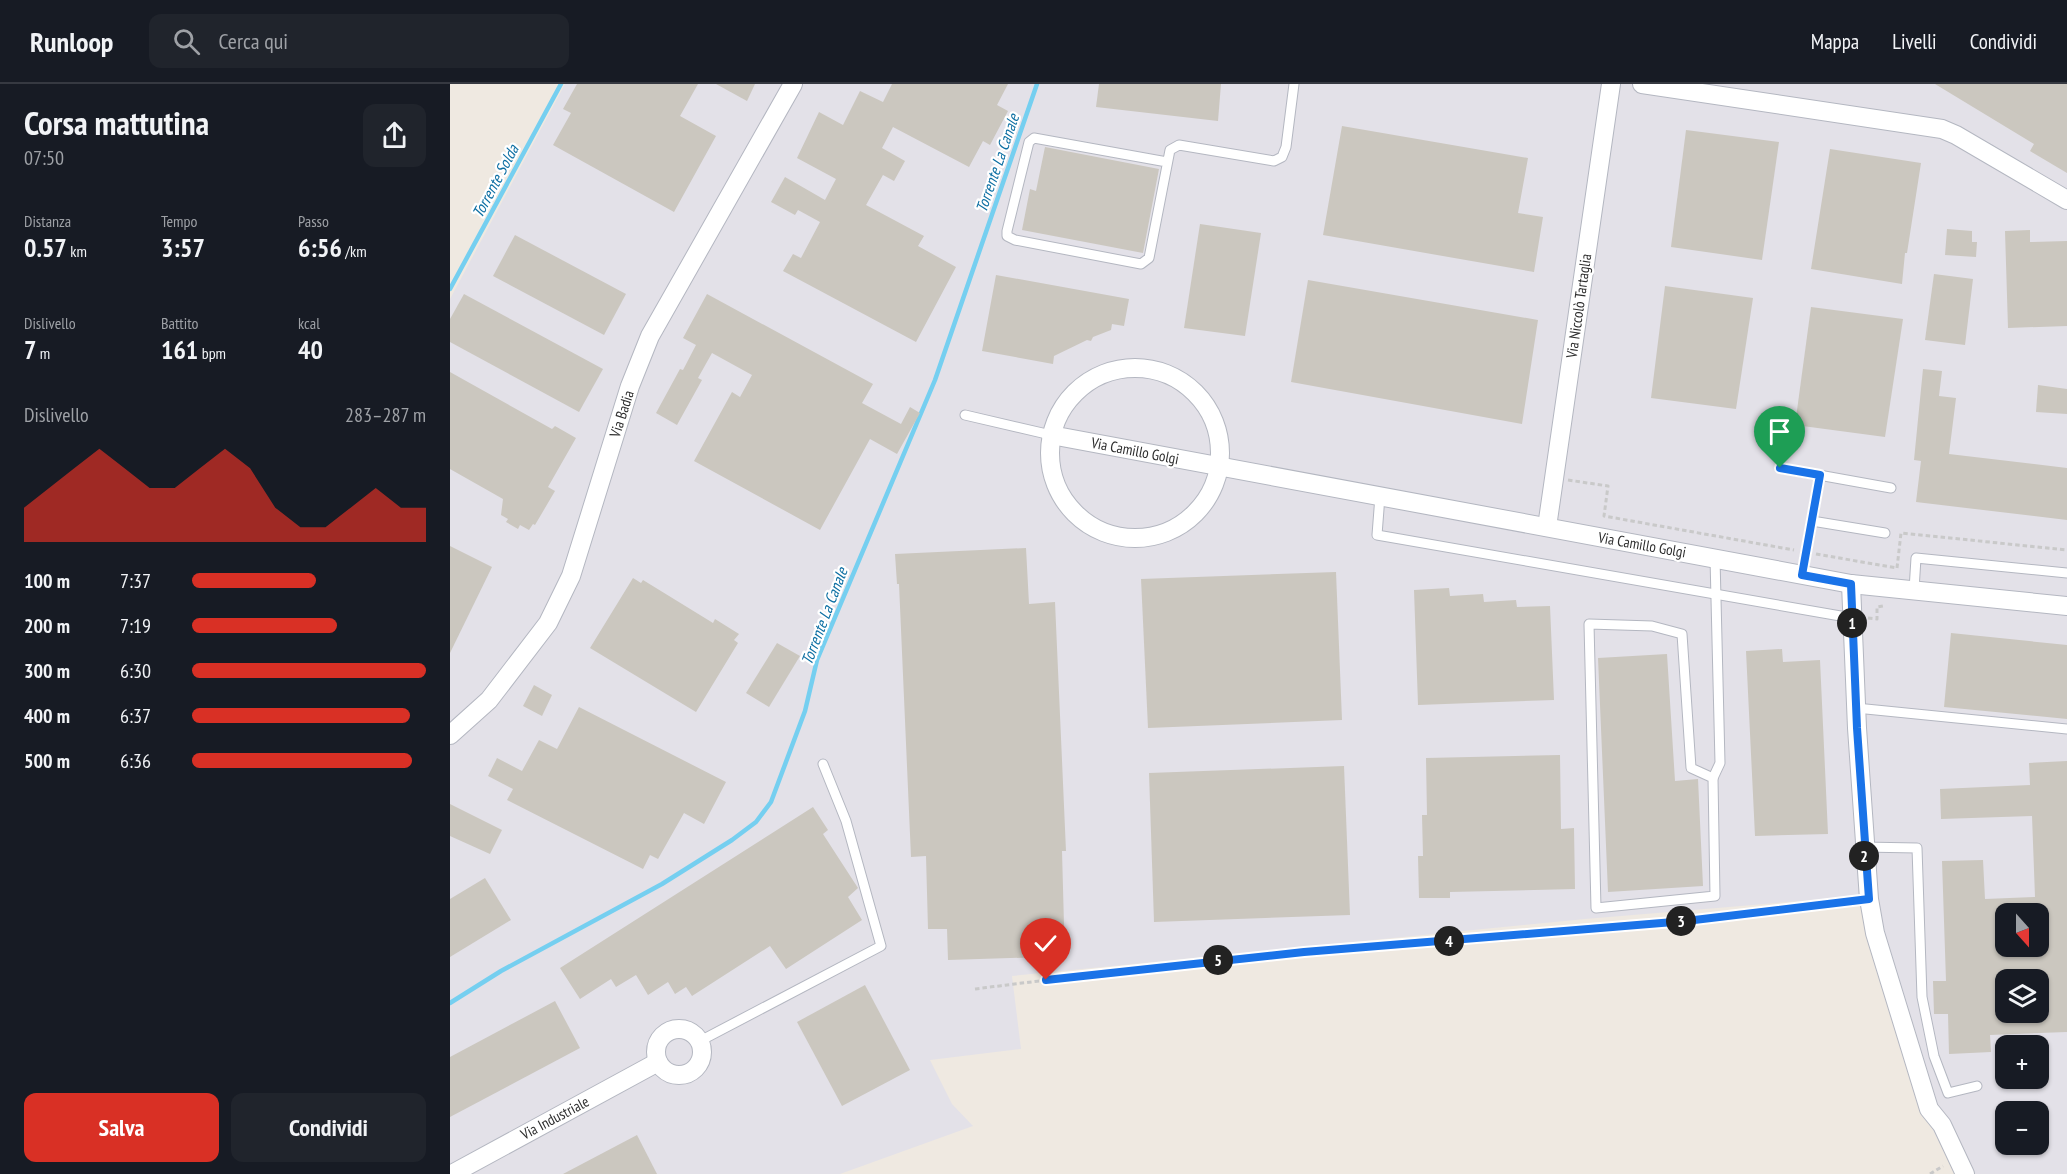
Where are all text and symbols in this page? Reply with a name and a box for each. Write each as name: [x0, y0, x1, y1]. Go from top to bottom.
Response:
search box: [149, 14, 569, 68]
text: Runloop: [30, 23, 113, 60]
icon: search: [170, 25, 203, 58]
text: Cerca qui: [218, 27, 288, 55]
text: Mappa: [1811, 28, 1859, 55]
text: Livelli: [1892, 28, 1937, 55]
text: Condividi: [1970, 28, 2037, 55]
text: Corsa mattutina: [24, 101, 209, 144]
button: share: [363, 104, 426, 167]
water label: Torrente La Canale: [971, 110, 1024, 215]
water label: Torrente Solda: [467, 140, 523, 221]
text: 07:50: [24, 145, 64, 171]
text: Distanza: [24, 211, 71, 231]
text: Tempo: [161, 211, 197, 231]
text: Passo: [298, 211, 329, 231]
text: 0.57: [24, 231, 67, 264]
text: 3:57: [161, 231, 205, 264]
text: 6:56: [298, 231, 342, 264]
text: km: [67, 241, 87, 261]
text: /km: [342, 241, 367, 261]
street label: Via Niccolò Tartaglia: [1562, 252, 1595, 360]
text: Dislivello: [24, 313, 76, 333]
text: Battito: [161, 313, 198, 333]
text: kcal: [298, 313, 320, 333]
text: 7: [24, 333, 36, 366]
text: 161: [161, 333, 198, 366]
text: 40: [298, 333, 323, 366]
text: m: [36, 343, 50, 363]
text: bpm: [198, 343, 226, 363]
street label: Via Badia: [605, 388, 638, 441]
text: Dislivello: [24, 402, 89, 428]
text: 283–287 m: [345, 402, 426, 428]
pin: [1754, 406, 1805, 468]
icon: arrive: [1763, 415, 1796, 448]
street label: Via Camillo Golgi: [1089, 433, 1181, 468]
street label: Via Camillo Golgi: [1596, 527, 1687, 562]
water label: Torrente La Canale: [796, 563, 852, 667]
text: 100 m: [24, 568, 70, 594]
text: 7:37: [120, 568, 151, 594]
pin: 1: [1837, 608, 1867, 638]
text: 200 m: [24, 613, 70, 639]
text: 7:19: [120, 613, 151, 639]
text: 1: [1848, 613, 1856, 633]
text: 300 m: [24, 658, 70, 684]
text: 6:30: [120, 658, 151, 684]
text: 400 m: [24, 703, 70, 729]
text: 6:37: [120, 703, 151, 729]
text: 500 m: [24, 748, 70, 774]
text: 6:36: [120, 748, 151, 774]
pin: 2: [1849, 841, 1879, 871]
text: 2: [1860, 846, 1868, 866]
north arrow: [1995, 903, 2049, 957]
map controls: [1995, 903, 2049, 1155]
pin: 3: [1666, 906, 1696, 936]
text: 3: [1677, 911, 1685, 931]
pin: [1020, 918, 1071, 980]
pin: 4: [1434, 926, 1464, 956]
icon: check: [1029, 927, 1062, 960]
text: 4: [1445, 931, 1453, 951]
pin: 5: [1203, 945, 1233, 975]
text: 5: [1214, 950, 1222, 970]
button: layers: [1995, 969, 2049, 1023]
button: +: [1995, 1035, 2049, 1089]
street label: Via Industriale: [516, 1092, 592, 1144]
button: Salva: [24, 1093, 219, 1162]
button: Condividi: [231, 1093, 426, 1162]
button: −: [1995, 1101, 2049, 1155]

